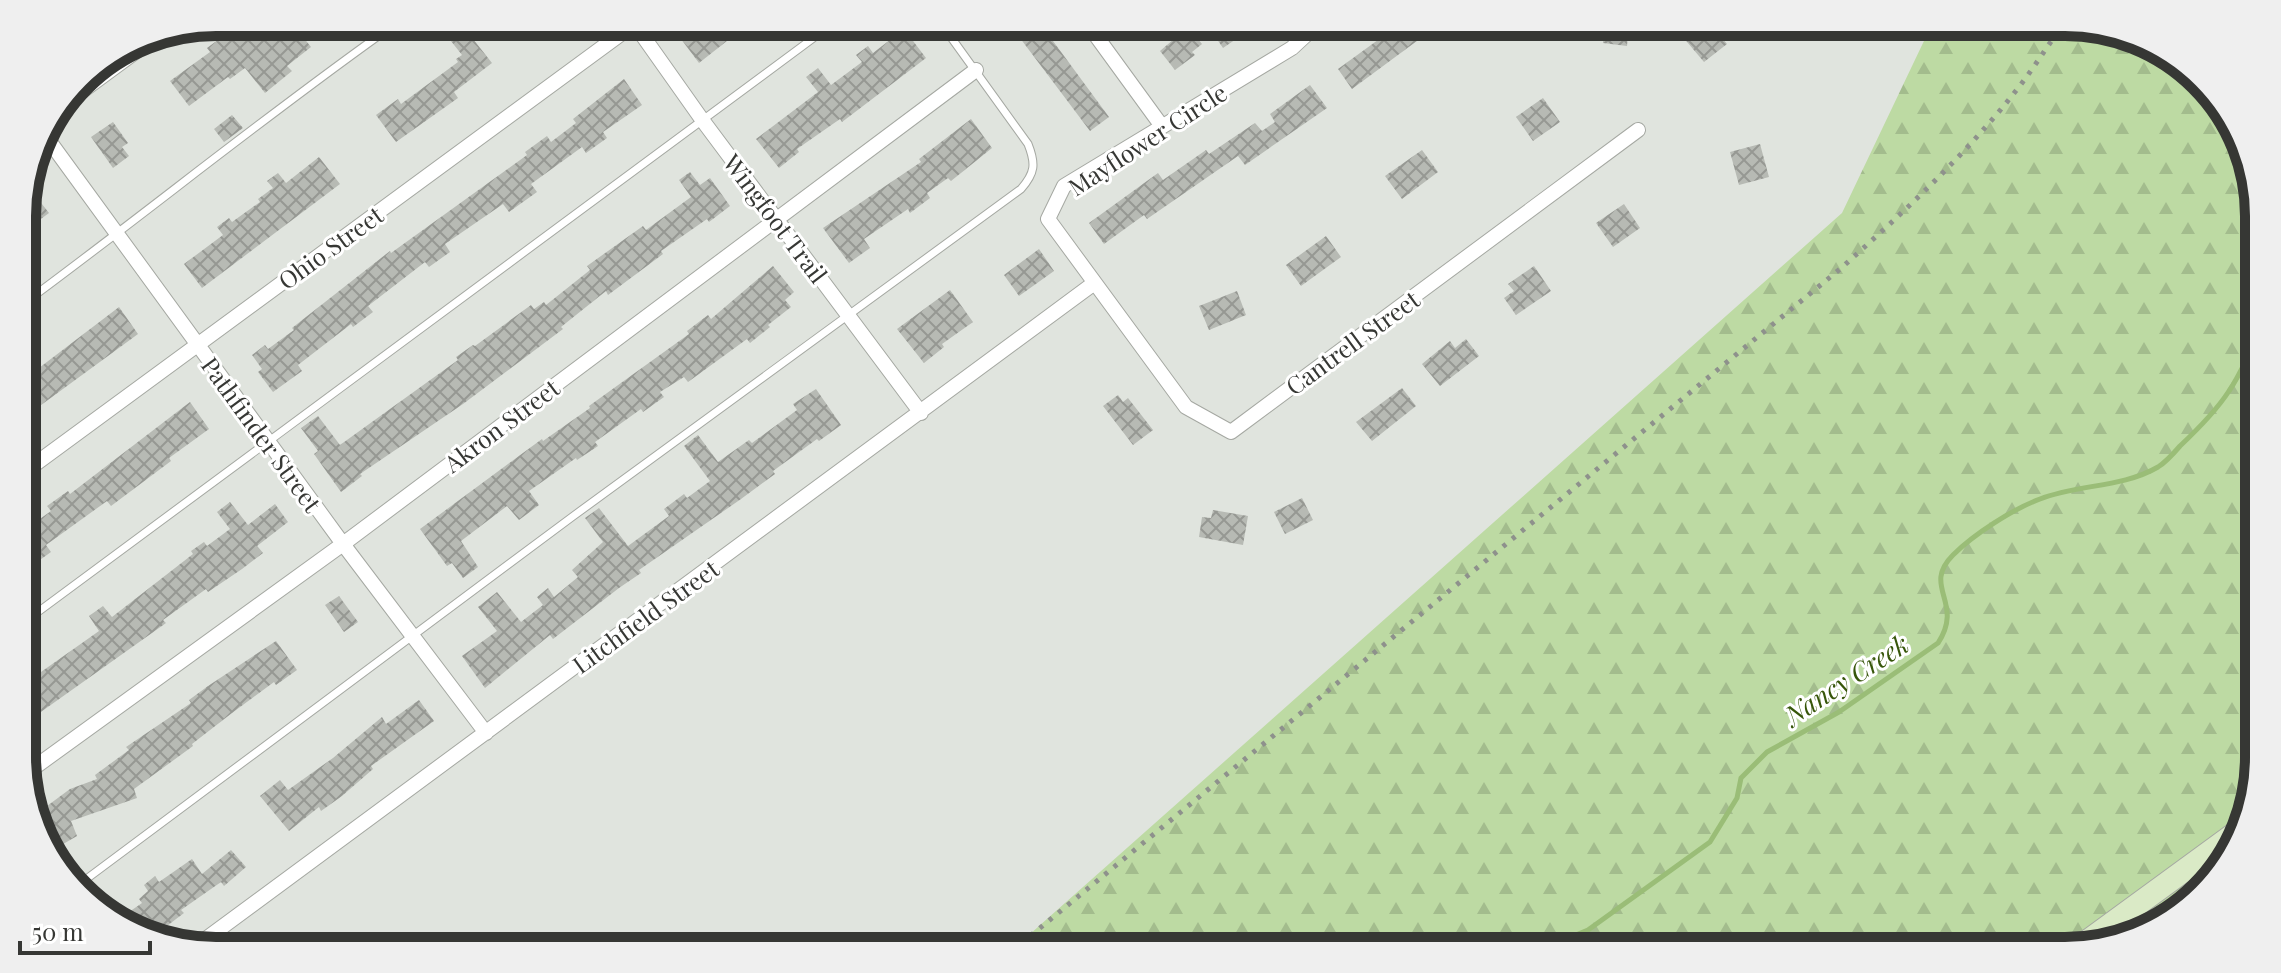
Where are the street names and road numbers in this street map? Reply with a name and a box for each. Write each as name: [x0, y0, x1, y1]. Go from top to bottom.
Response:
street label: Mayflower Circle: [1062, 76, 1232, 202]
street label: Wingfoot Trail: [716, 146, 835, 289]
street label: Ohio Street: [271, 198, 389, 296]
street label: Cantrell Street: [1279, 282, 1426, 401]
street label: Pathfinder Street: [195, 350, 329, 518]
street label: Akron Street: [436, 371, 566, 479]
street label: Litchfield Street: [565, 552, 725, 680]

